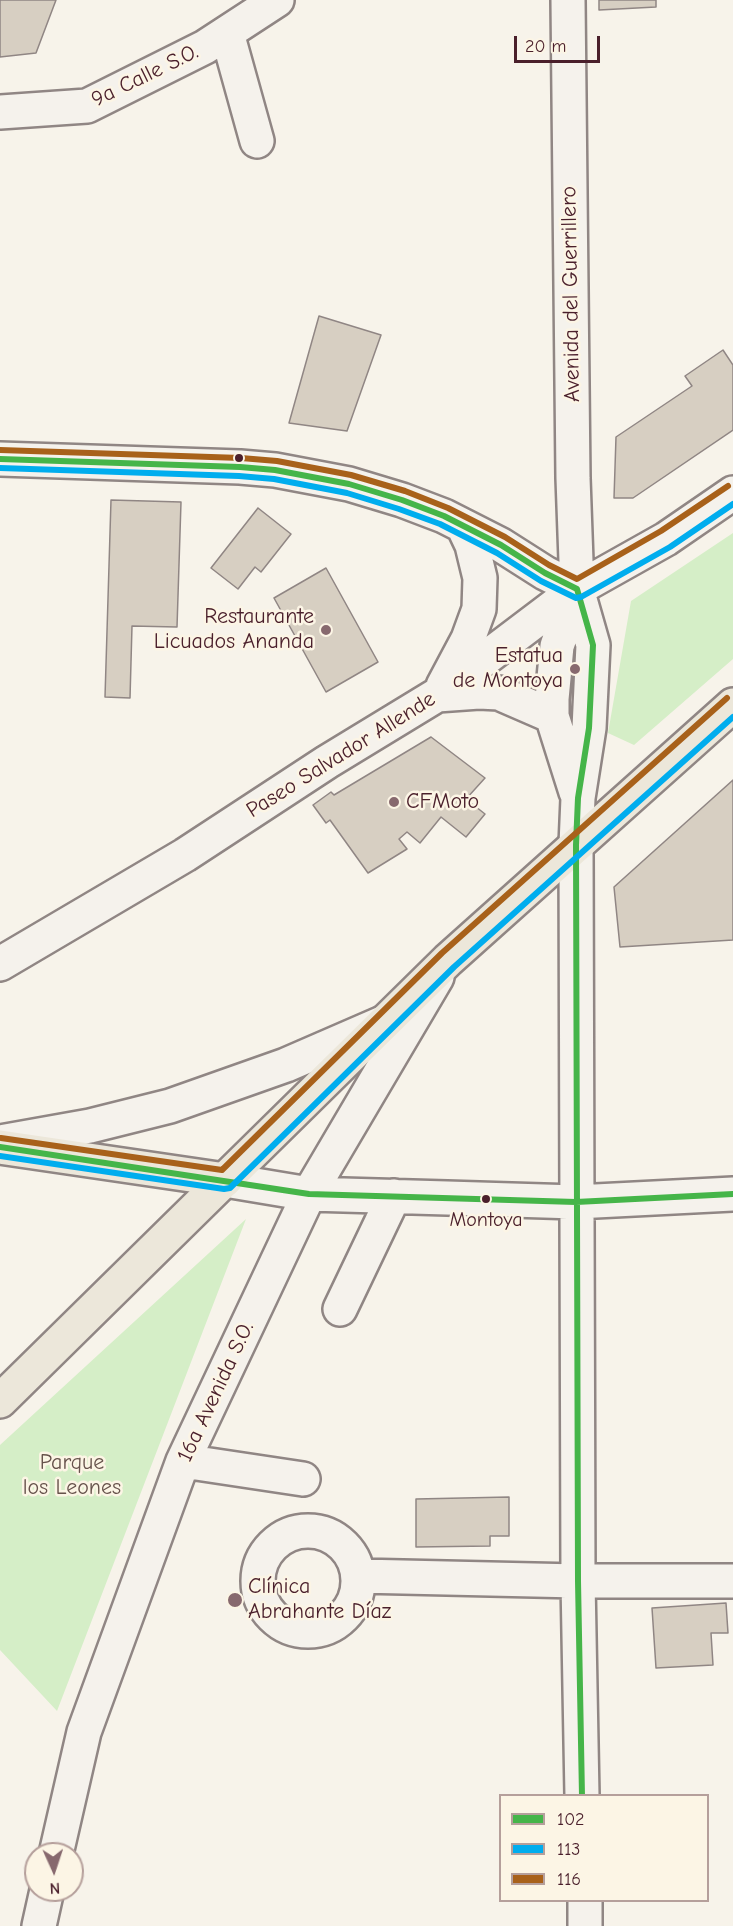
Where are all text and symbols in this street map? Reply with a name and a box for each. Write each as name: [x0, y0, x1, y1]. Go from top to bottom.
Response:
scale bar: [517, 24, 602, 62]
text: 20 m: [525, 36, 566, 57]
street label: 9a Calle S.O.: [87, 39, 203, 113]
street label: Avenida del Guerrillero: [556, 186, 586, 402]
unlabelled marker: [233, 452, 245, 464]
place label: Restaurante Licuados Ananda: [154, 604, 314, 656]
marker: Restaurante Licuados Ananda: [319, 623, 333, 637]
place label: Estatua de Montoya: [453, 643, 563, 694]
marker: Estatua de Montoya: [568, 662, 582, 676]
street label: Paseo Salvador Allende: [242, 686, 440, 824]
place label: CFMoto: [406, 789, 479, 815]
marker: CFMoto: [387, 795, 401, 809]
marker: Montoya: [480, 1193, 492, 1205]
place label: Montoya: [450, 1208, 522, 1232]
street label: 16a Avenida S.O.: [172, 1318, 260, 1466]
park label: Parque los Leones: [23, 1450, 121, 1502]
place label: Clínica Abrahante Díaz: [248, 1574, 391, 1626]
marker: Clínica Abrahante Díaz: [226, 1591, 244, 1609]
legend: [499, 1794, 709, 1902]
text: 102: [557, 1809, 585, 1830]
text: 113: [557, 1839, 580, 1860]
north arrow: [24, 1842, 84, 1902]
text: 116: [557, 1869, 581, 1890]
text: N: [49, 1879, 61, 1897]

